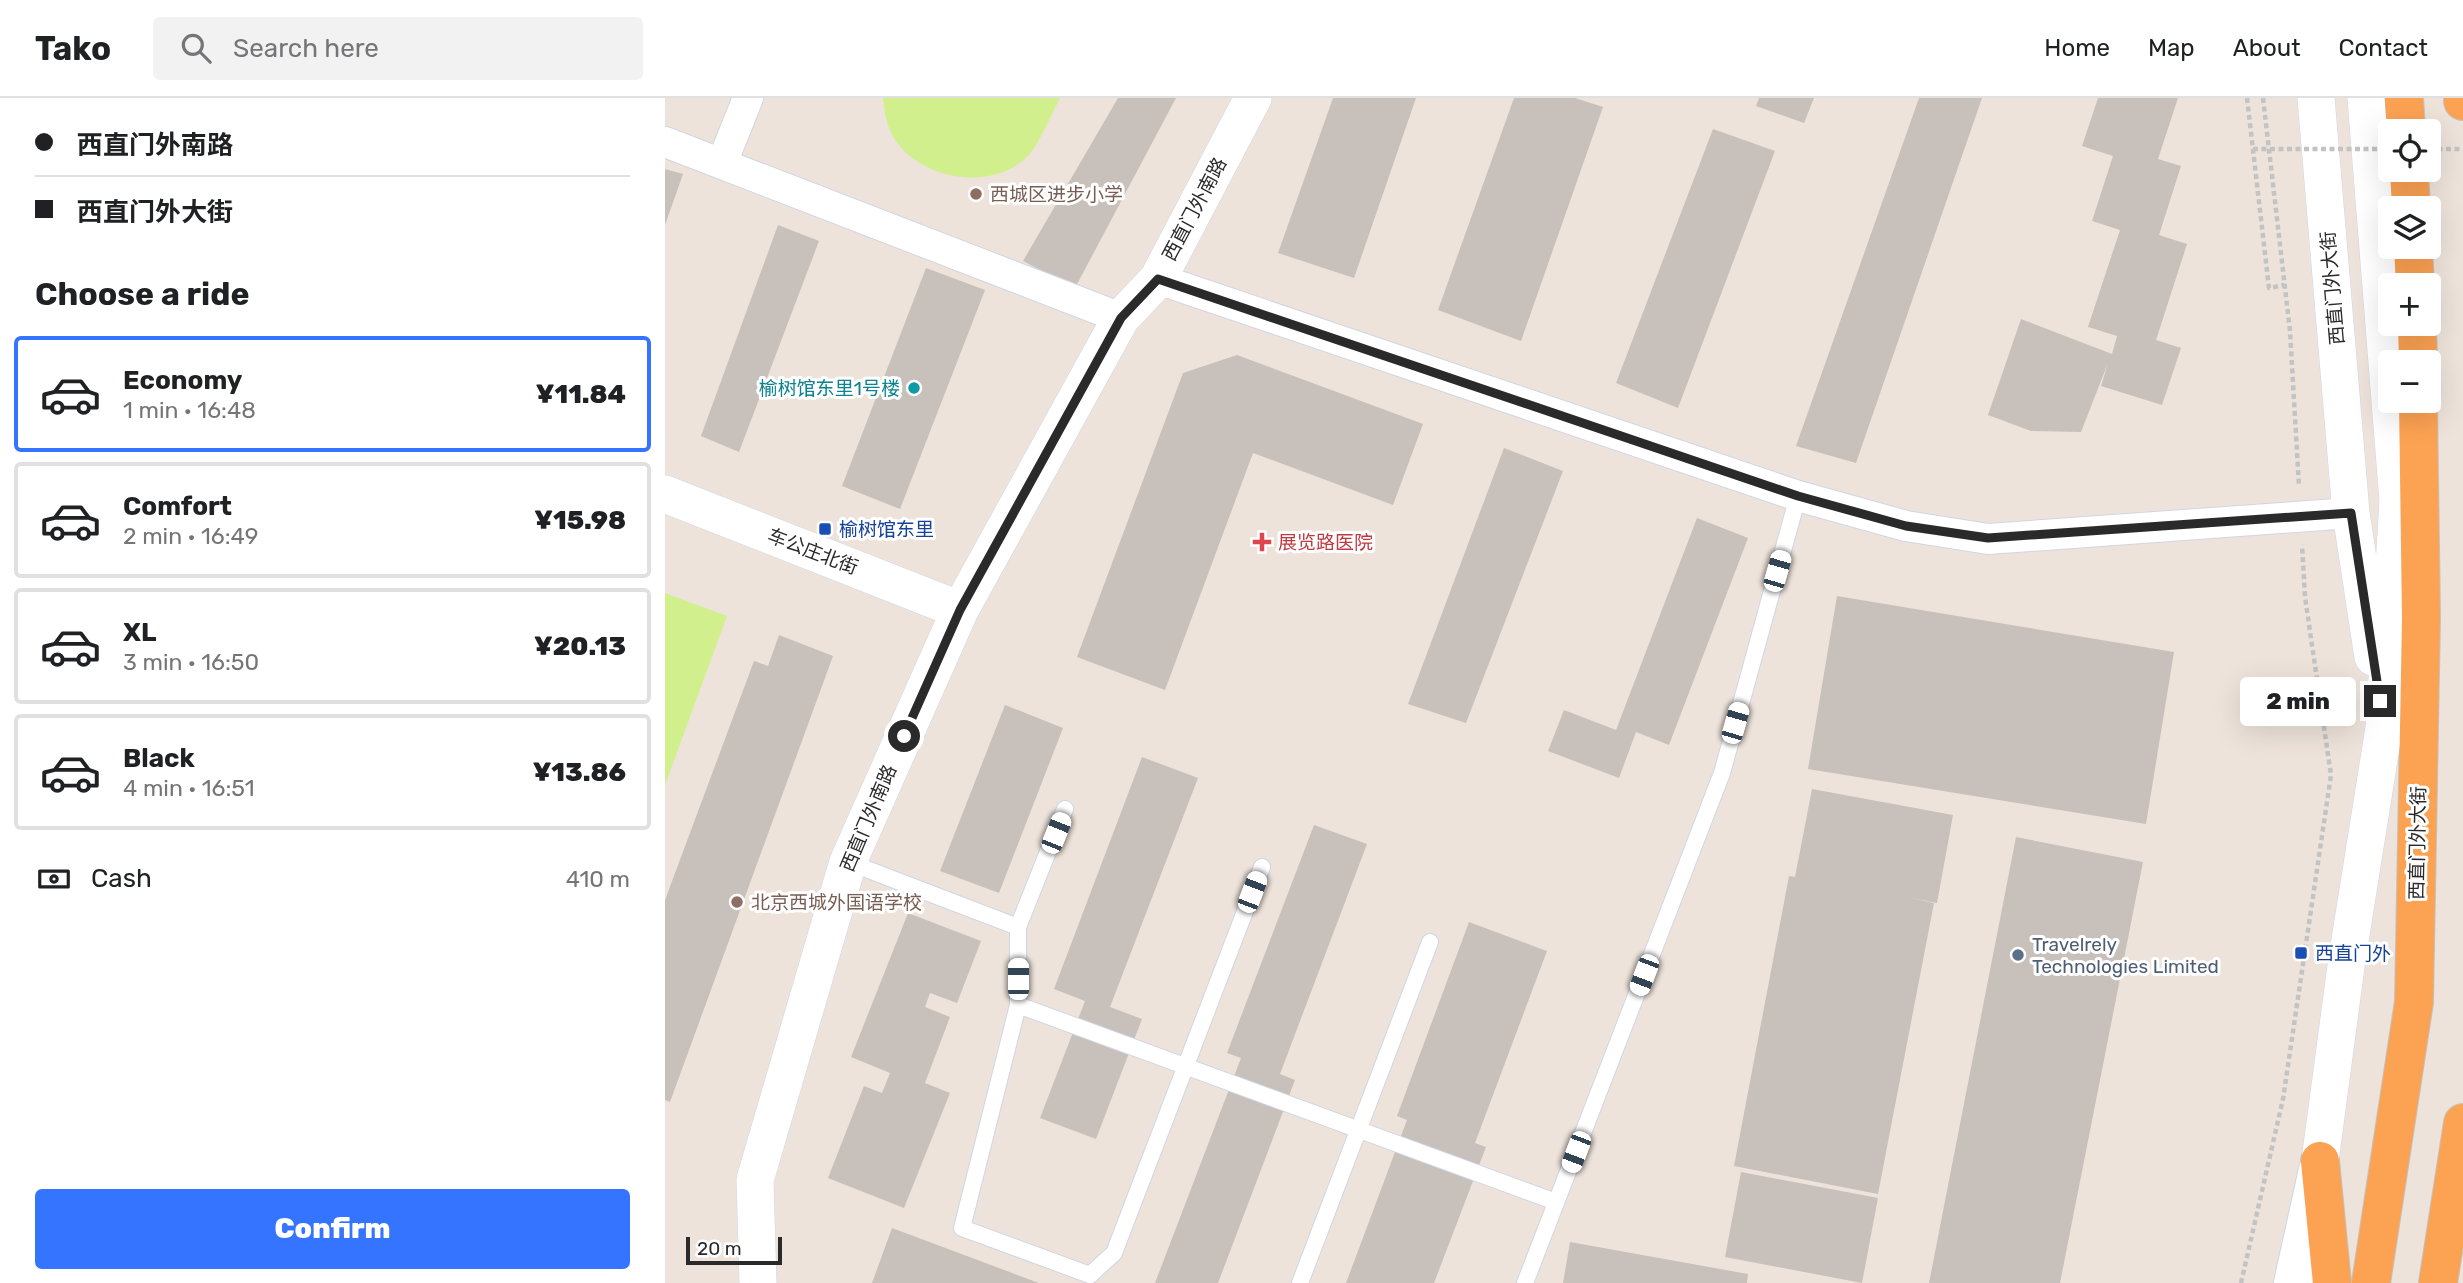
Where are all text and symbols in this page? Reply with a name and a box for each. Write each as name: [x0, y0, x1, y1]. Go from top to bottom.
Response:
search box: [153, 17, 643, 80]
text: Tako: [35, 29, 111, 68]
icon: search: [177, 29, 215, 67]
text: Search here: [233, 33, 379, 64]
text: Home: [2044, 34, 2110, 62]
text: Map: [2148, 34, 2195, 62]
text: About: [2233, 34, 2301, 62]
text: Contact: [2339, 34, 2428, 62]
map controls: [2378, 119, 2441, 413]
button: locate: [2378, 119, 2441, 182]
text: 西直门外南路: [77, 130, 233, 161]
street label: 西直门外南路: [1158, 154, 1231, 265]
place label: 西城区进步小学: [990, 183, 1123, 206]
marker: 西城区进步小学: [968, 186, 984, 202]
button: layers: [2378, 196, 2441, 259]
text: 西直门外大街: [77, 197, 233, 228]
street label: 西直门外大街: [2316, 230, 2349, 346]
button: +: [2378, 273, 2441, 336]
text: Choose a ride: [35, 275, 249, 313]
button: −: [2378, 350, 2441, 413]
icon: car: [39, 363, 102, 426]
text: Economy: [123, 365, 242, 396]
place label: 榆树馆东里1号楼: [759, 377, 900, 400]
text: ¥11.84: [536, 379, 626, 410]
marker: 榆树馆东里1号楼: [906, 380, 922, 396]
text: 1 min · 16:48: [123, 396, 256, 424]
icon: car: [39, 489, 102, 552]
text: Comfort: [123, 491, 232, 522]
text: ¥15.98: [534, 505, 626, 536]
place label: 榆树馆东里: [839, 518, 934, 541]
marker: 榆树馆东里: [817, 521, 833, 537]
text: 2 min · 16:49: [123, 522, 258, 550]
street label: 车公庄北街: [764, 524, 861, 579]
place label: 展览路医院: [1278, 531, 1373, 554]
marker: 展览路医院: [1252, 532, 1272, 552]
car: [1762, 548, 1793, 594]
icon: car: [39, 615, 102, 678]
text: XL: [123, 617, 156, 648]
text: ¥20.13: [534, 631, 626, 662]
text: 3 min · 16:50: [123, 648, 259, 676]
callout: 2 min: [2240, 676, 2355, 726]
route end: [2364, 685, 2396, 717]
text: 2 min: [2266, 687, 2330, 715]
car: [1720, 700, 1751, 746]
route start: [888, 720, 920, 752]
icon: car: [39, 741, 102, 804]
text: Black: [123, 743, 195, 774]
text: ¥13.86: [533, 757, 626, 788]
street label: 西直门外南路: [836, 761, 901, 875]
text: 4 min · 16:51: [123, 774, 254, 802]
street label: 西直门外大街: [2405, 786, 2430, 900]
car: [1039, 810, 1074, 856]
icon: cash: [35, 860, 73, 898]
text: Cash: [91, 863, 152, 894]
text: 410 m: [566, 865, 630, 893]
car: [1235, 869, 1270, 915]
place label: 北京西城外国语学校: [751, 891, 922, 914]
marker: 北京西城外国语学校: [729, 894, 745, 910]
place label: Travelrely Technologies Limited: [2032, 933, 2219, 978]
place label: 西直门外: [2315, 942, 2391, 965]
marker: 西直门外: [2293, 945, 2309, 961]
marker: Travelrely Technologies Limited: [2010, 947, 2026, 963]
car: [1627, 952, 1662, 998]
car: [1008, 958, 1029, 1000]
car: [1559, 1129, 1594, 1175]
button: Confirm: [35, 1189, 630, 1269]
scale bar: [686, 1234, 782, 1266]
text: 20 m: [697, 1237, 742, 1260]

